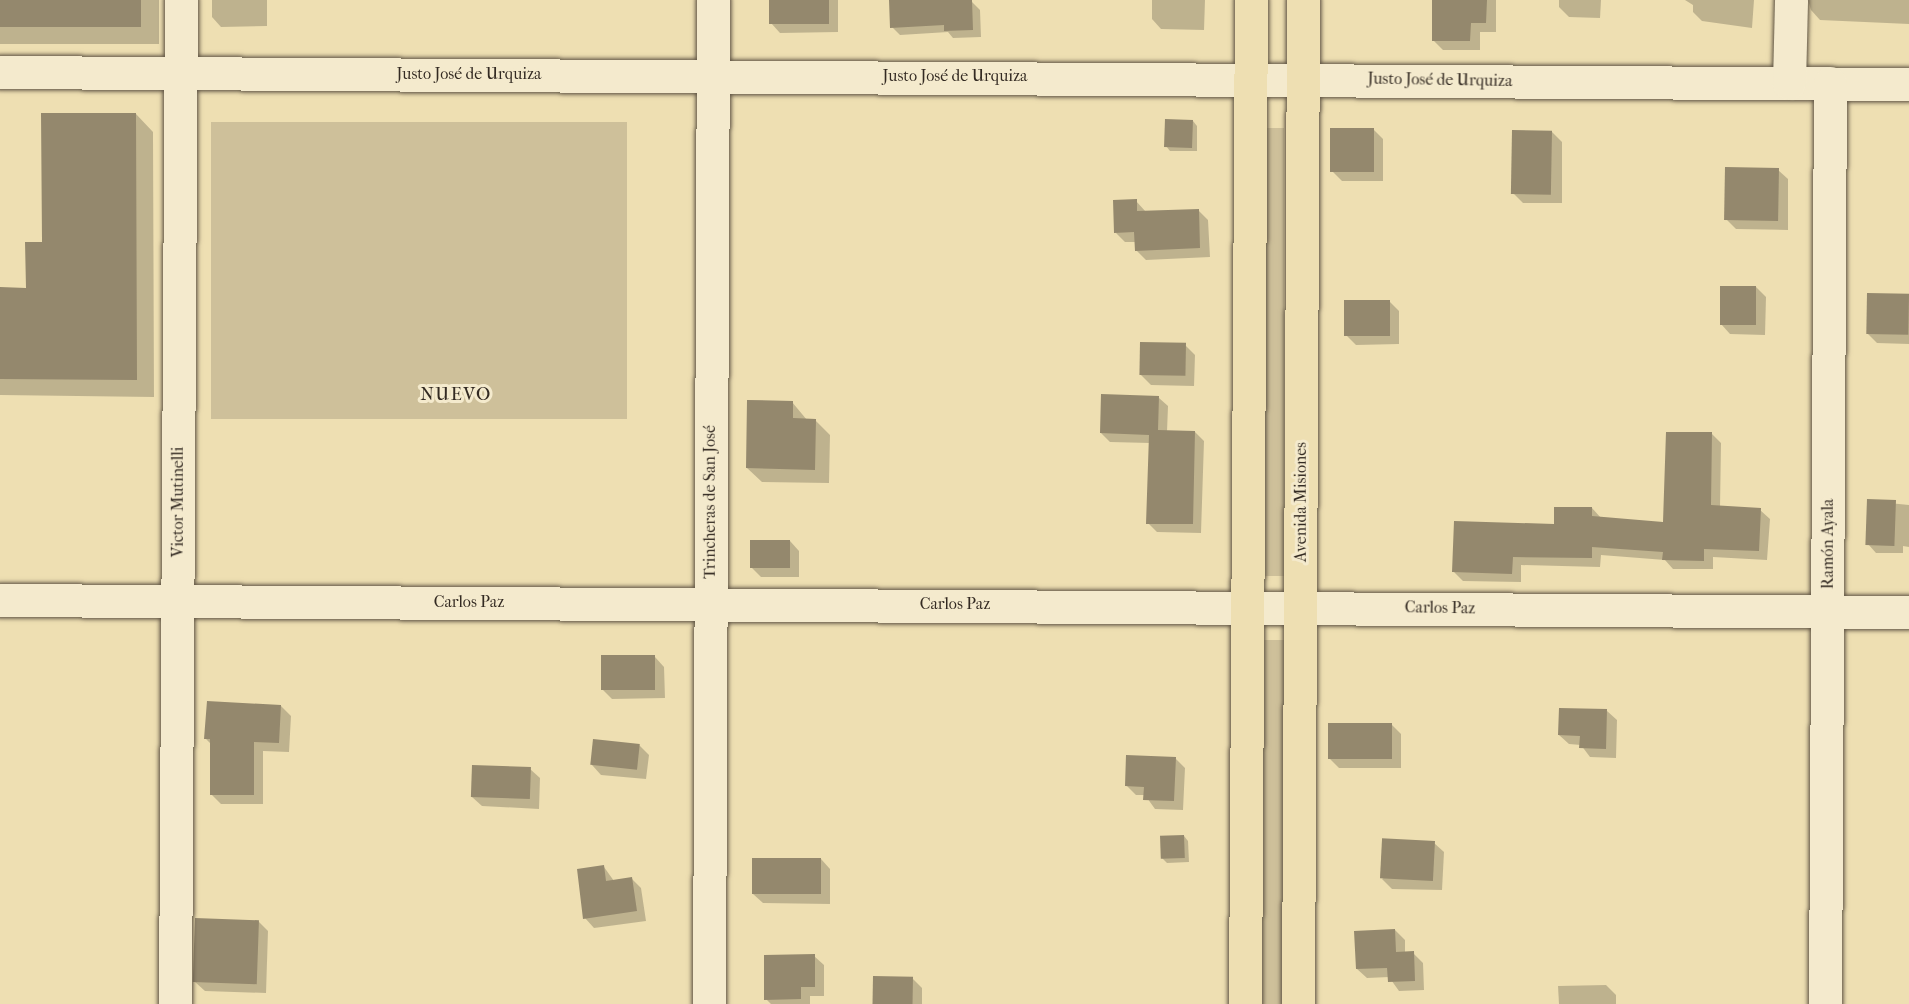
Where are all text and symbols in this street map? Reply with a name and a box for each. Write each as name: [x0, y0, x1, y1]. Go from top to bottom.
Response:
street label: Justo José de Urquiza: [397, 64, 541, 84]
street label: Justo José de Urquiza: [883, 66, 1027, 86]
street label: Justo José de Urquiza: [1367, 69, 1513, 91]
district label: NUEVO: [420, 384, 492, 406]
street label: Trincheras de San José: [700, 425, 720, 579]
street label: Avenida Misiones: [1291, 442, 1311, 562]
street label: Victor Mutinelli: [168, 447, 188, 557]
street label: Ramón Ayala: [1818, 499, 1838, 589]
street label: Carlos Paz: [434, 592, 504, 612]
street label: Carlos Paz: [920, 594, 990, 614]
street label: Carlos Paz: [1405, 598, 1475, 618]

